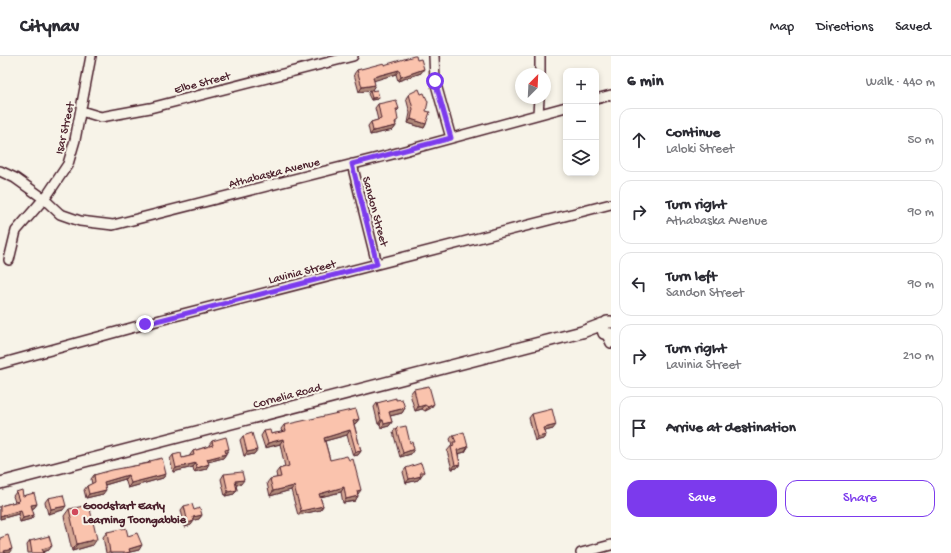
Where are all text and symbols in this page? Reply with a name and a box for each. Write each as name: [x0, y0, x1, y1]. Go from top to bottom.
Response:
text: Citynav: [20, 16, 79, 39]
text: Map: [770, 19, 794, 36]
text: Directions: [816, 19, 873, 36]
text: Saved: [895, 19, 931, 36]
north arrow: [515, 68, 551, 104]
map controls: [563, 68, 599, 176]
button: +: [563, 68, 599, 104]
street label: Elbe Street: [173, 69, 233, 98]
route start: [426, 72, 444, 90]
text: 6 min: [627, 72, 663, 92]
text: Walk · 440 m: [866, 75, 935, 90]
street label: Isar Street: [53, 100, 79, 156]
button: −: [563, 104, 599, 140]
text: Continue: [666, 124, 720, 142]
icon: ahead: [628, 129, 650, 151]
text: 50 m: [907, 133, 934, 148]
button: layers: [563, 140, 599, 176]
text: Laloki Street: [666, 142, 734, 157]
street label: Athabaska Avenue: [227, 156, 322, 192]
street label: Sandon Street: [358, 175, 390, 249]
text: Turn right: [666, 196, 726, 214]
icon: right: [628, 201, 650, 223]
text: 90 m: [908, 205, 934, 220]
text: Athabaska Avenue: [666, 214, 767, 229]
street label: Lavinia Street: [267, 258, 339, 288]
text: Turn left: [666, 268, 717, 286]
icon: left: [628, 273, 650, 295]
text: 90 m: [908, 277, 934, 292]
text: Sandon Street: [666, 286, 744, 301]
route end: [136, 315, 154, 333]
text: Turn right: [666, 340, 726, 358]
icon: right: [628, 345, 650, 367]
text: 210 m: [903, 349, 934, 364]
text: Lavinia Street: [666, 358, 740, 373]
street label: Cornelia Road: [252, 381, 324, 413]
icon: arrive: [628, 417, 650, 439]
text: Arrive at destination: [666, 419, 796, 437]
button: Save: [627, 480, 777, 517]
button: Share: [785, 480, 935, 517]
place label: Goodstart Early Learning Toongabbie: [83, 500, 187, 528]
marker: Goodstart Early Learning Toongabbie: [70, 507, 80, 517]

